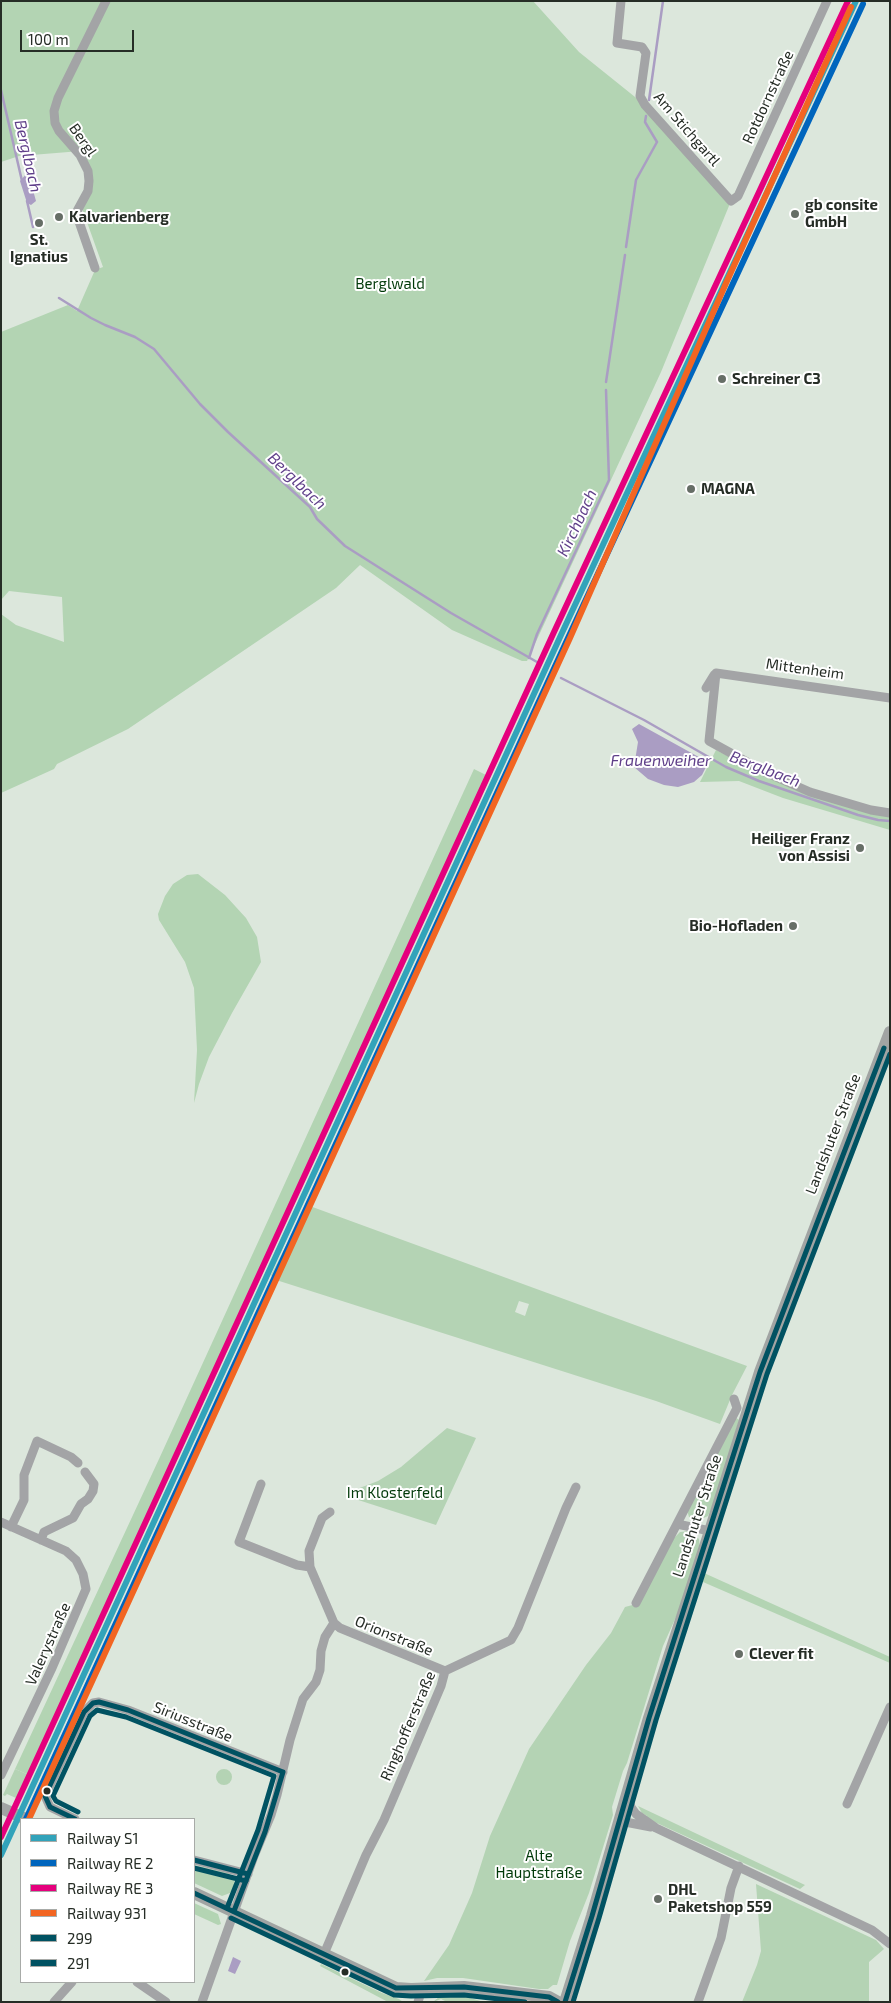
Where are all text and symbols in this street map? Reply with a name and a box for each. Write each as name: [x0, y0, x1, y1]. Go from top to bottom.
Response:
scale bar: [22, 20, 136, 52]
text: 100 m: [28, 30, 69, 48]
street label: Rotdornstraße: [738, 47, 798, 147]
street label: Am Stichgartl: [650, 88, 724, 170]
water label: Berglbach: [10, 118, 46, 194]
street label: Bergl: [65, 120, 101, 160]
place label: gb consite GmbH: [805, 196, 878, 231]
place label: Kalvarienberg: [69, 208, 169, 226]
marker: gb consite GmbH: [789, 208, 801, 220]
marker: Kalvarienberg: [53, 211, 65, 223]
marker: St. Ignatius: [33, 217, 45, 229]
place label: St. Ignatius: [10, 231, 68, 266]
park label: Berglwald: [355, 275, 425, 293]
place label: Schreiner C3: [732, 370, 821, 388]
marker: Schreiner C3: [716, 373, 728, 385]
water label: Berglbach: [264, 448, 330, 514]
place label: MAGNA: [701, 480, 755, 498]
marker: MAGNA: [685, 483, 697, 495]
water label: Kirchbach: [553, 486, 601, 560]
street label: Mittenheim: [765, 655, 845, 683]
water label: Berglbach: [727, 747, 803, 791]
water label: Frauenweiher: [611, 751, 711, 771]
place label: Heiliger Franz von Assisi: [751, 830, 850, 865]
marker: Heiliger Franz von Assisi: [854, 842, 866, 854]
place label: Bio-Hofladen: [689, 917, 783, 935]
marker: Bio-Hofladen: [787, 920, 799, 932]
street label: Landshuter Straße: [802, 1071, 864, 1197]
street label: Landshuter Straße: [669, 1452, 725, 1580]
park label: Im Klosterfeld: [347, 1484, 443, 1502]
street label: Valerystraße: [22, 1600, 74, 1688]
street label: Orionstraße: [352, 1612, 436, 1660]
place label: Clever fit: [749, 1645, 814, 1663]
marker: Clever fit: [733, 1648, 745, 1660]
street label: Ringhofferstraße: [377, 1668, 439, 1784]
street label: Siriusstraße: [151, 1698, 235, 1746]
unlabelled marker: [42, 1786, 52, 1796]
legend: [20, 1818, 195, 1983]
text: Railway S1: [67, 1829, 138, 1847]
park label: Alte Hauptstraße: [496, 1847, 582, 1882]
text: Railway RE 2: [67, 1854, 153, 1872]
text: Railway RE 3: [67, 1879, 153, 1897]
place label: DHL Paketshop 559: [668, 1881, 772, 1916]
marker: DHL Paketshop 559: [652, 1893, 664, 1905]
text: Railway 931: [67, 1904, 147, 1922]
text: 299: [67, 1929, 93, 1947]
text: 291: [67, 1954, 90, 1972]
unlabelled marker: [340, 1967, 350, 1977]

